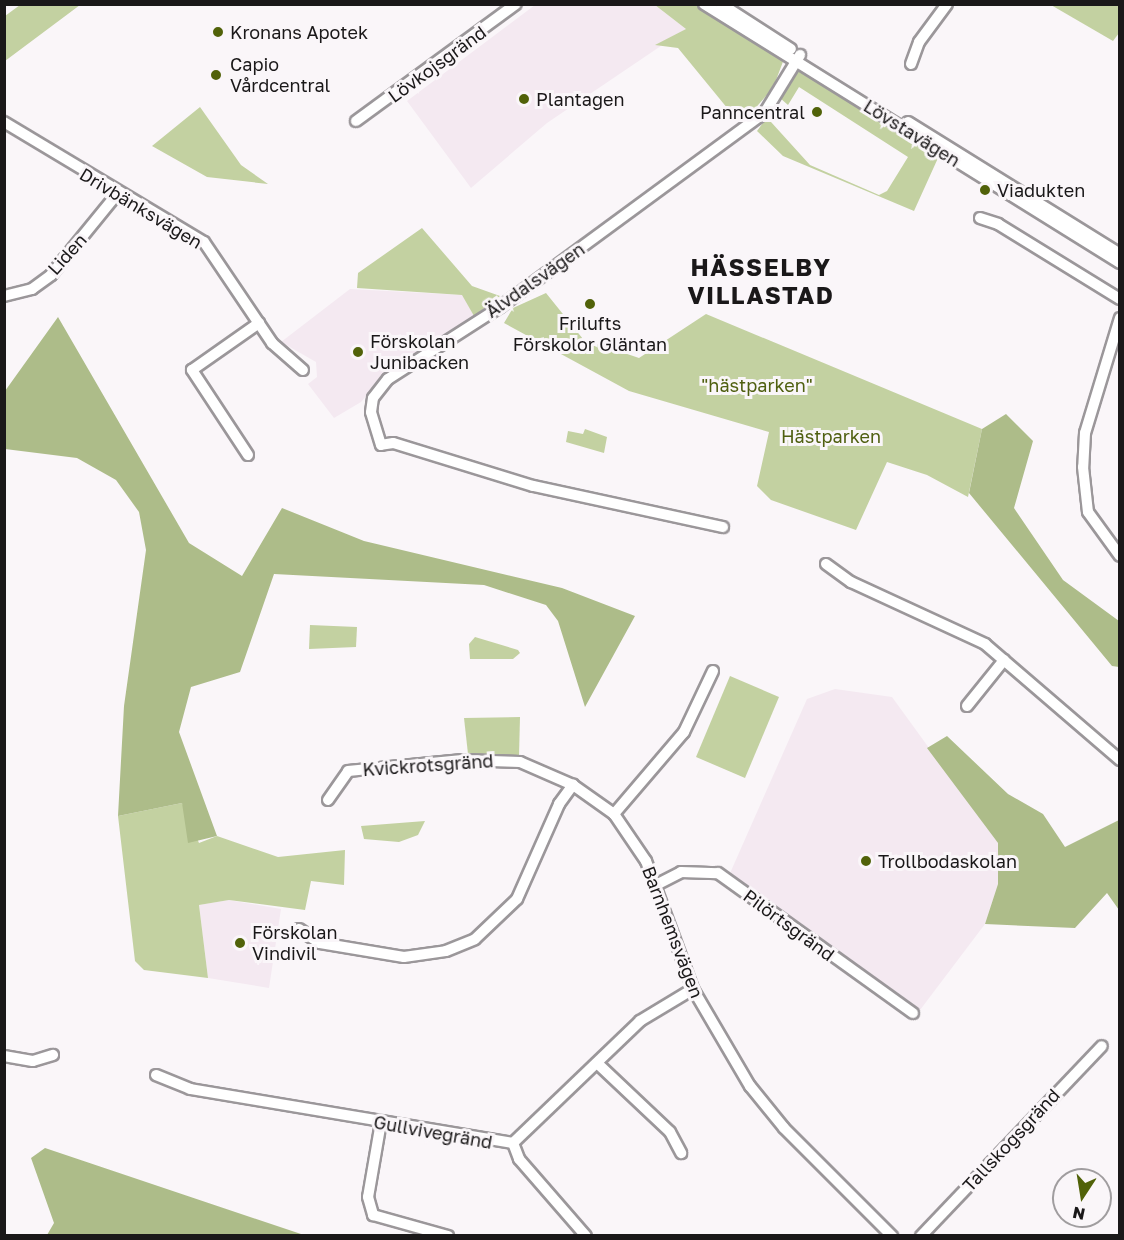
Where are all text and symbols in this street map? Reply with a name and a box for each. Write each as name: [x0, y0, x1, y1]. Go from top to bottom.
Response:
place label: Kronans Apotek: [230, 21, 368, 43]
street label: Lövkojsgränd: [384, 21, 490, 107]
marker: Kronans Apotek: [211, 25, 225, 39]
place label: Capio Vårdcentral: [230, 54, 330, 97]
marker: Capio Vårdcentral: [207, 66, 225, 84]
place label: Plantagen: [536, 88, 625, 110]
marker: Plantagen: [517, 92, 531, 106]
street label: Lövstavägen: [860, 95, 964, 171]
place label: Panncentral: [700, 101, 805, 123]
marker: Panncentral: [810, 105, 824, 119]
street label: Drivbänksvägen: [76, 163, 206, 253]
place label: Viadukten: [997, 179, 1085, 201]
marker: Viadukten: [978, 183, 992, 197]
street label: Liden: [43, 229, 91, 279]
street label: Älvdalsvägen: [481, 238, 589, 322]
district label: HÄSSELBY VILLASTAD: [687, 253, 835, 309]
marker: Frilufts Förskolor Gläntan: [583, 297, 597, 311]
place label: Frilufts Förskolor Gläntan: [513, 313, 667, 356]
place label: Förskolan Junibacken: [370, 331, 469, 374]
marker: Förskolan Junibacken: [351, 345, 365, 359]
park label: "hästparken": [701, 374, 813, 396]
park label: Hästparken: [781, 425, 881, 447]
street label: Kvickrotsgränd: [362, 750, 494, 780]
place label: Trollbodaskolan: [878, 850, 1017, 872]
marker: Trollbodaskolan: [859, 854, 873, 868]
street label: Barnhemsvägen: [638, 863, 708, 1001]
street label: Pilörtsgränd: [739, 885, 839, 965]
place label: Förskolan Vindivil: [252, 922, 337, 964]
marker: Förskolan Vindivil: [233, 936, 247, 950]
street label: Tallskogsgränd: [958, 1084, 1064, 1196]
street label: Gullvivegränd: [372, 1111, 494, 1153]
north arrow: [1052, 1168, 1112, 1228]
text: N: [1071, 1203, 1087, 1225]

